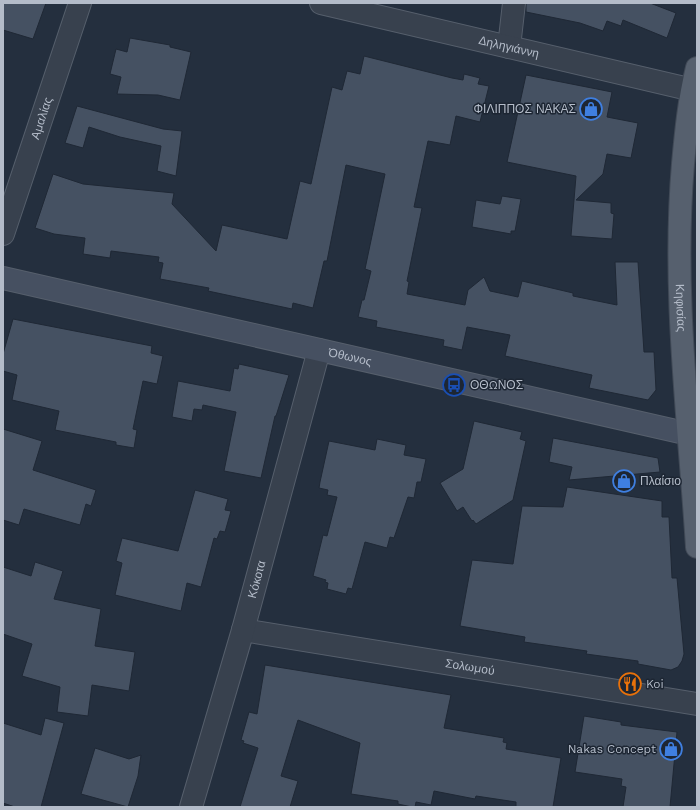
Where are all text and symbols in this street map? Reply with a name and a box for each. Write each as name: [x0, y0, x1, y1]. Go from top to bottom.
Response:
street label: Δηληγιάννη: [477, 33, 541, 61]
street label: Αμαλίας: [28, 95, 55, 141]
shop icon: ΦΙΛΙΠΠΟΣ ΝΑΚΑΣ: [578, 96, 604, 122]
place label: ΦΙΛΙΠΠΟΣ ΝΑΚΑΣ: [473, 102, 576, 116]
street label: Κηφισίας: [673, 284, 689, 332]
street label: Όθωνος: [326, 345, 373, 369]
bus stop icon: ΟΘΩΝΟΣ: [441, 372, 467, 398]
place label: ΟΘΩΝΟΣ: [470, 378, 523, 392]
shop icon: Πλαίσιο: [611, 468, 637, 494]
place label: Πλαίσιο: [640, 474, 681, 488]
street label: Κόκοτα: [245, 559, 269, 600]
street label: Σολωμού: [444, 656, 496, 678]
restaurant icon: Koi: [617, 671, 643, 697]
place label: Koi: [646, 677, 664, 691]
shop icon: Nakas Concept: [658, 736, 684, 762]
place label: Nakas Concept: [568, 742, 656, 756]

